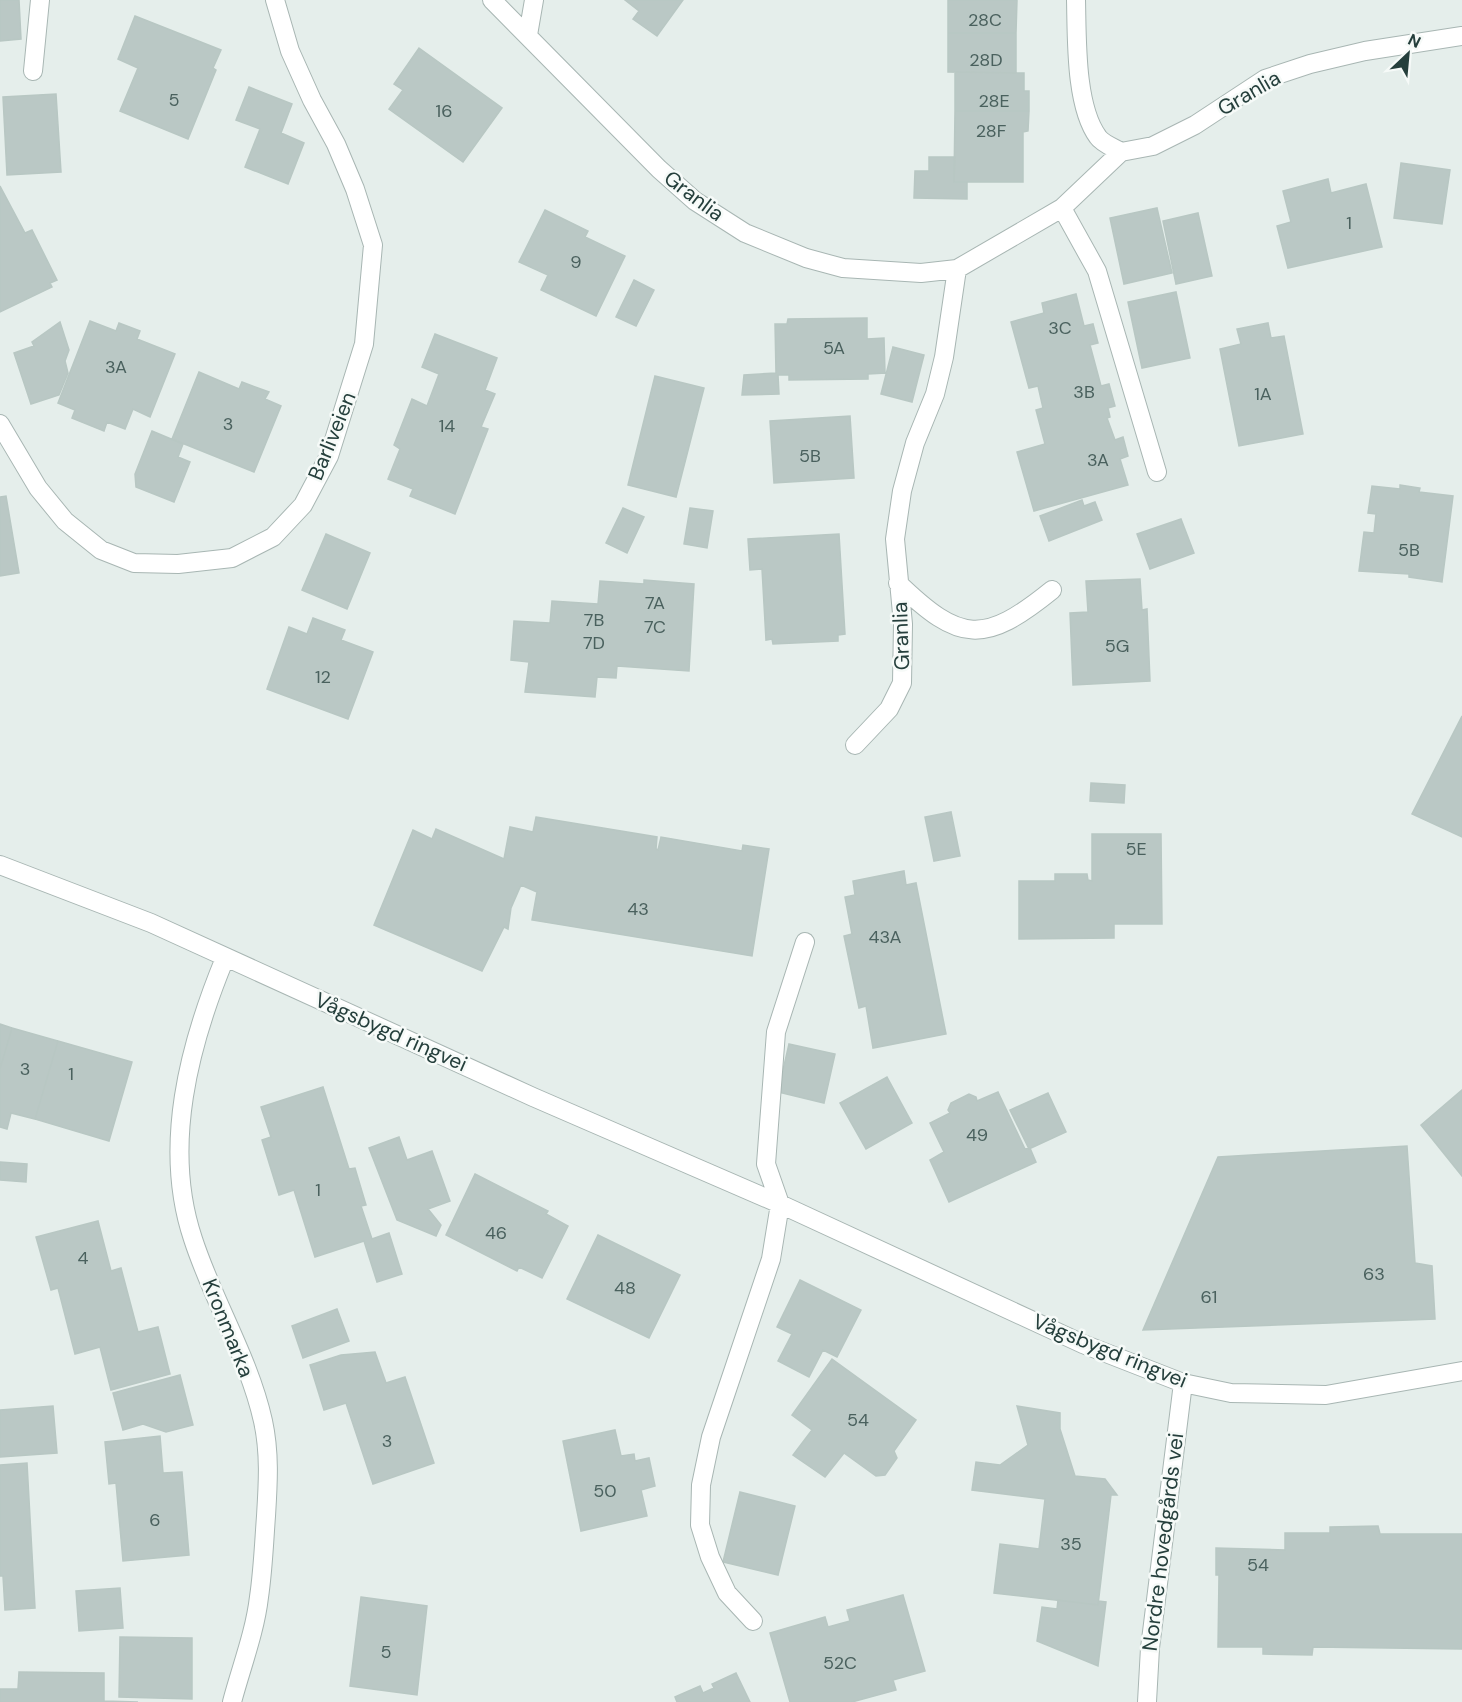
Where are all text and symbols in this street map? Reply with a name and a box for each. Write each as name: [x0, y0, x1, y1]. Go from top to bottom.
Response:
house number: 28C: [968, 8, 1002, 32]
north arrow: [1378, 24, 1438, 84]
text: N: [1405, 29, 1424, 53]
house number: 28D: [969, 48, 1003, 72]
street label: Granlia: [1212, 64, 1286, 122]
house number: 5: [169, 88, 179, 112]
house number: 28E: [978, 89, 1010, 113]
house number: 16: [436, 99, 452, 123]
house number: 28F: [976, 119, 1007, 143]
street label: Granlia: [658, 164, 730, 228]
house number: 1: [1346, 211, 1352, 235]
house number: 9: [570, 250, 582, 274]
house number: 3C: [1048, 316, 1072, 340]
house number: 5A: [823, 336, 845, 360]
house number: 3A: [105, 355, 127, 379]
house number: 3B: [1073, 380, 1095, 404]
house number: 1A: [1254, 382, 1272, 406]
street label: Barliveien: [302, 388, 362, 484]
house number: 3: [223, 412, 233, 436]
house number: 14: [439, 414, 455, 438]
house number: 5B: [799, 444, 821, 468]
house number: 3A: [1087, 448, 1109, 472]
house number: 5B: [1398, 538, 1420, 562]
house number: 7A: [645, 591, 665, 615]
street label: Granlia: [886, 601, 916, 671]
house number: 7B: [584, 608, 604, 632]
house number: 7C: [644, 615, 666, 639]
house number: 7D: [583, 631, 605, 655]
house number: 5G: [1105, 634, 1129, 658]
house number: 12: [315, 665, 331, 689]
house number: 5E: [1125, 837, 1147, 861]
house number: 43: [627, 897, 649, 921]
house number: 43A: [869, 925, 901, 949]
street label: Vågsbygd ringvei: [310, 986, 472, 1078]
house number: 3: [20, 1057, 30, 1081]
house number: 1: [68, 1062, 74, 1086]
house number: 49: [966, 1123, 988, 1147]
house number: 1: [315, 1178, 321, 1202]
house number: 46: [485, 1221, 507, 1245]
house number: 4: [78, 1246, 89, 1270]
house number: 63: [1363, 1262, 1385, 1286]
street label: Kronmarka: [196, 1275, 260, 1381]
house number: 48: [614, 1276, 636, 1300]
house number: 61: [1201, 1285, 1217, 1309]
street label: Vågsbygd ringvei: [1029, 1307, 1191, 1395]
house number: 54: [847, 1408, 869, 1432]
house number: 3: [382, 1429, 392, 1453]
street label: Nordre hovedgårds vei: [1136, 1431, 1190, 1653]
house number: 50: [593, 1479, 617, 1503]
house number: 6: [149, 1508, 161, 1532]
house number: 35: [1060, 1532, 1082, 1556]
house number: 54: [1247, 1553, 1269, 1577]
house number: 5: [381, 1640, 391, 1664]
house number: 52C: [823, 1651, 857, 1675]

